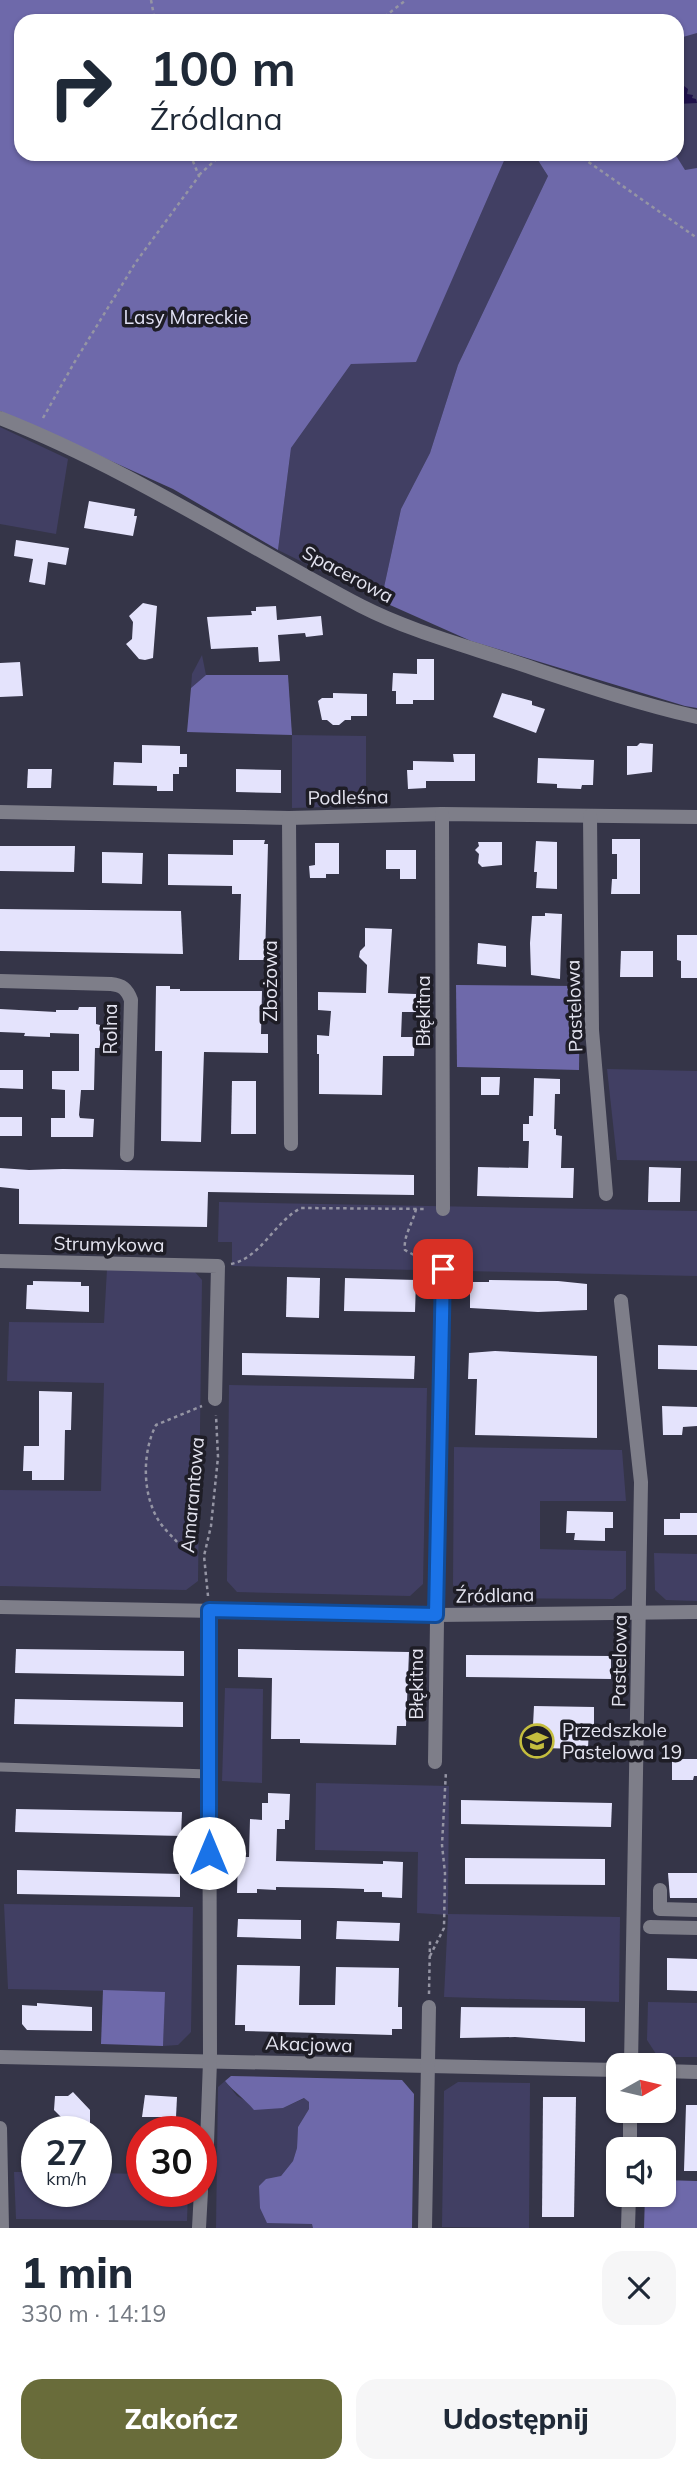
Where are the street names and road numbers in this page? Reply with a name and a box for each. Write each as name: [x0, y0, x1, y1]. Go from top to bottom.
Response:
street label: Spacerowa: [298, 540, 398, 608]
street label: Podleśna: [307, 784, 389, 810]
street label: Zbożowa: [258, 940, 282, 1022]
street label: Pastelowa: [560, 959, 588, 1053]
street label: Błękitna: [411, 975, 435, 1047]
street label: Rolna: [98, 1004, 122, 1054]
street label: Strumykowa: [53, 1231, 165, 1257]
street label: Amarantowa: [175, 1436, 209, 1554]
street label: Źródlana: [455, 1582, 535, 1608]
street label: Pastelowa: [606, 1615, 632, 1707]
street label: Błękitna: [404, 1648, 428, 1720]
street label: Akacjowa: [265, 2030, 353, 2058]

